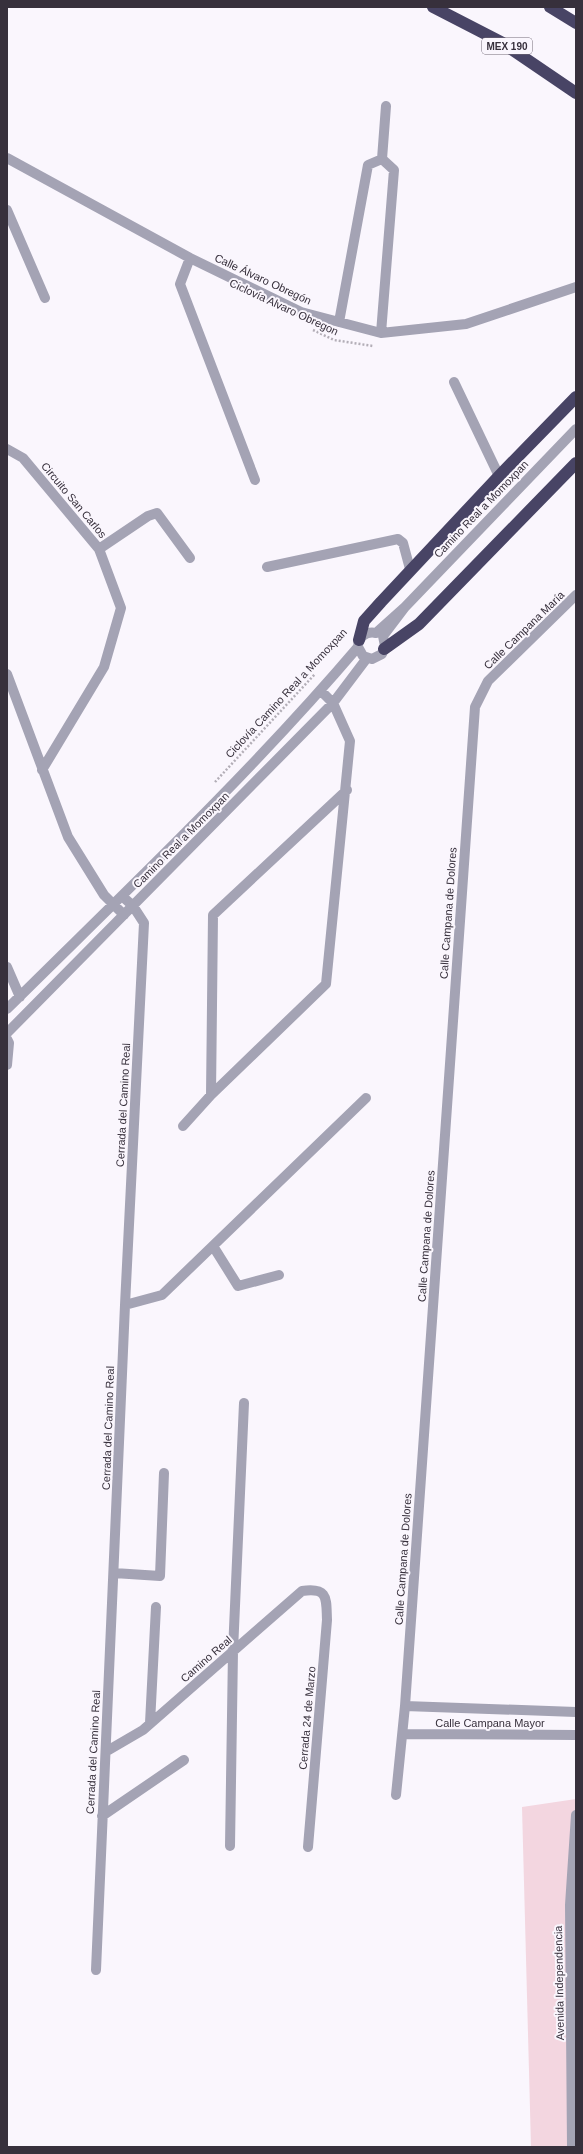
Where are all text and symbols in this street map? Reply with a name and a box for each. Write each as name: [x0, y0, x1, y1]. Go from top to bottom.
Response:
road number: MEX 190: [482, 38, 532, 54]
street label: Calle Álvaro Obregón: [213, 251, 313, 307]
street label: Ciclovía Alvaro Obregon: [228, 276, 340, 338]
street label: Camino Real a Momoxpan: [431, 458, 531, 560]
street label: Circuito San Carlos: [39, 460, 109, 541]
street label: Calle Campana María: [481, 588, 567, 671]
street label: Ciclovía Camino Real a Momoxpan: [223, 626, 349, 760]
street label: Camino Real a Momoxpan: [131, 790, 231, 890]
street label: Calle Campana de Dolores: [437, 846, 459, 979]
street label: Cerrada del Camino Real: [114, 1043, 132, 1167]
street label: Calle Campana de Dolores: [415, 1169, 437, 1302]
street label: Cerrada del Camino Real: [100, 1366, 116, 1490]
street label: Calle Campana de Dolores: [392, 1492, 414, 1625]
street label: Camino Real: [178, 1634, 234, 1684]
street label: Cerrada 24 de Marzo: [296, 1666, 318, 1770]
street label: Cerrada del Camino Real: [84, 1690, 102, 1814]
street label: Calle Campana Mayor: [435, 1717, 545, 1729]
street label: Avenida Independencia: [552, 1925, 566, 2040]

